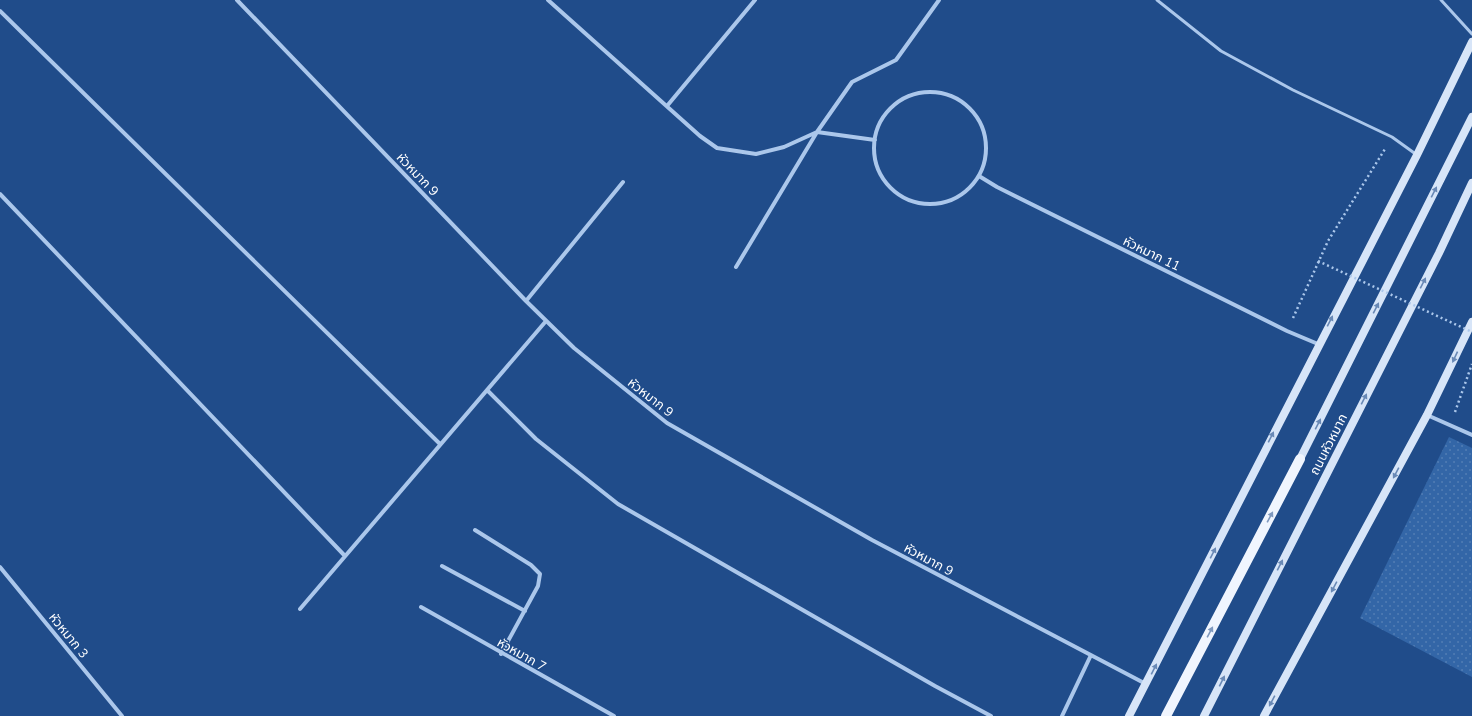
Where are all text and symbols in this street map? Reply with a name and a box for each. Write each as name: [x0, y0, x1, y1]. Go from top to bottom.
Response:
street label: หัวหมาก 9: [392, 149, 442, 200]
one-way arrow: [1431, 186, 1437, 198]
street label: หัวหมาก 11: [1120, 232, 1183, 276]
one-way arrow: [1420, 278, 1427, 289]
one-way arrow: [1373, 303, 1379, 314]
one-way arrow: [1327, 316, 1334, 327]
one-way arrow: [1452, 351, 1458, 363]
street label: หัวหมาก 9: [624, 374, 677, 421]
one-way arrow: [1361, 393, 1368, 405]
street label: ถนนหัวหมาก: [1306, 411, 1352, 478]
one-way arrow: [1315, 419, 1321, 430]
one-way arrow: [1268, 431, 1275, 443]
one-way arrow: [1393, 467, 1400, 479]
one-way arrow: [1267, 511, 1274, 522]
street label: หัวหมาก 9: [901, 539, 957, 580]
one-way arrow: [1210, 547, 1216, 559]
one-way arrow: [1277, 559, 1283, 571]
one-way arrow: [1331, 581, 1338, 593]
street label: หัวหมาก 3: [44, 609, 92, 662]
one-way arrow: [1207, 626, 1213, 638]
street label: หัวหมาก 7: [494, 634, 549, 676]
one-way arrow: [1151, 663, 1157, 675]
one-way arrow: [1219, 675, 1225, 687]
one-way arrow: [1269, 695, 1276, 707]

